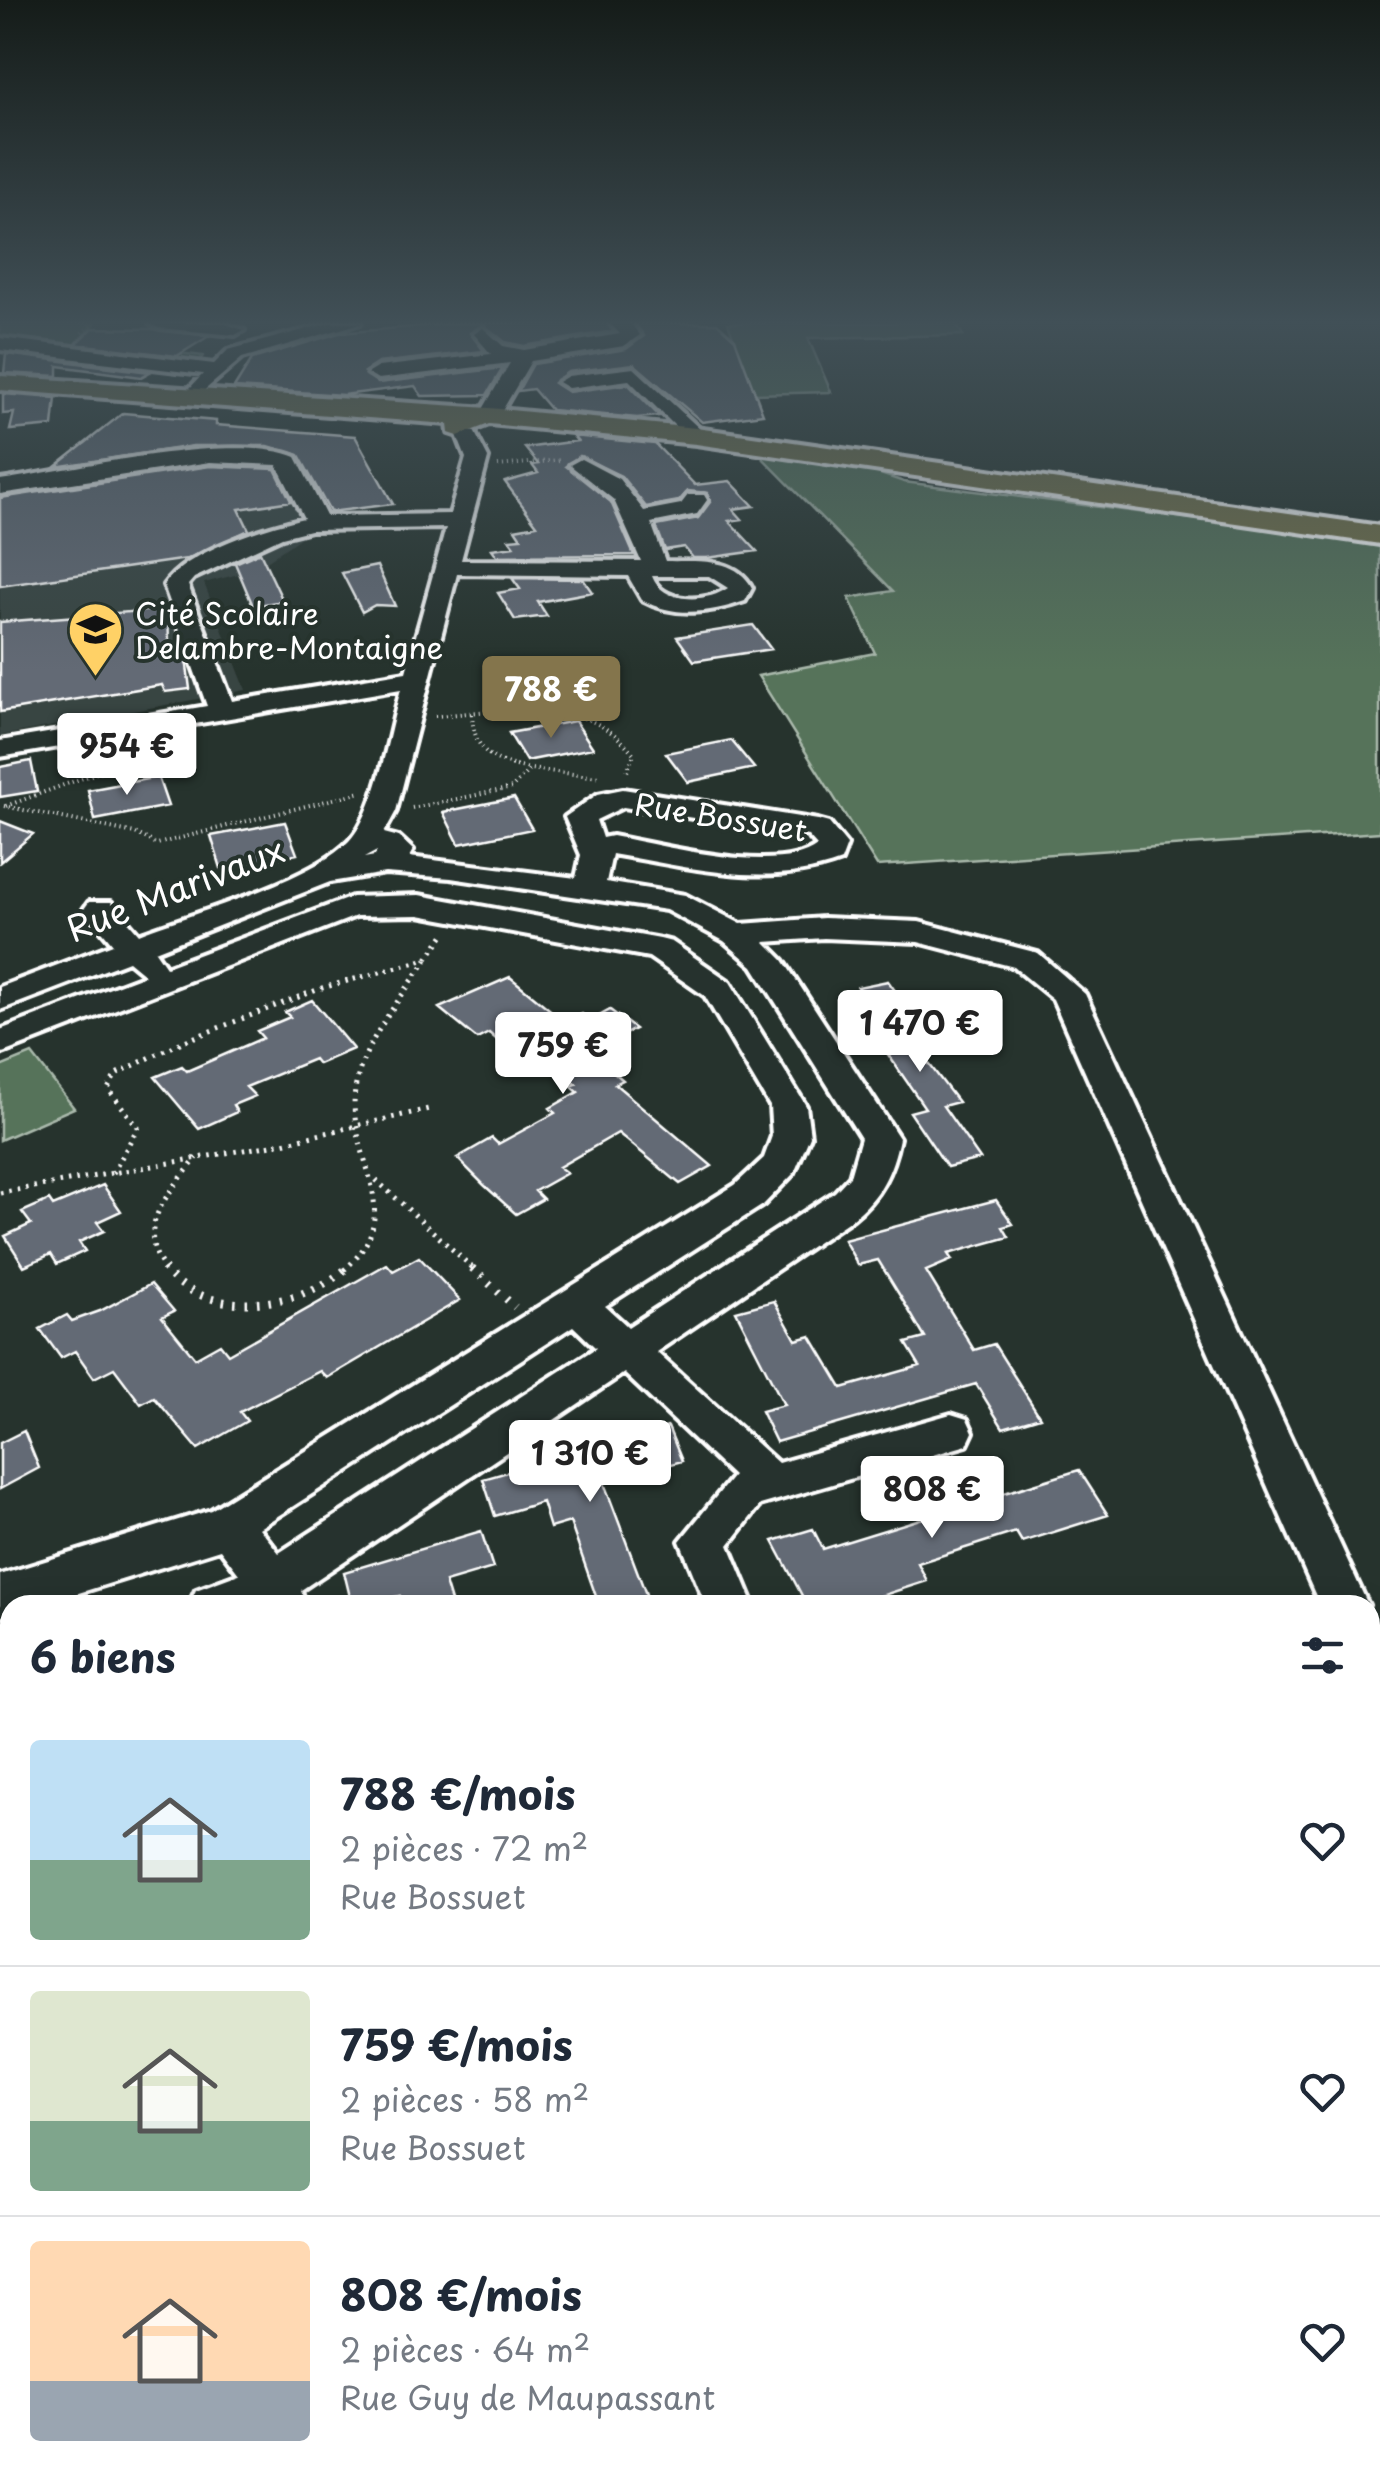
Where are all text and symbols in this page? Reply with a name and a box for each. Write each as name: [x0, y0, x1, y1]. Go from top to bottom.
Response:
place label: Cité Scolaire Delambre-Montaigne: [135, 590, 443, 669]
school or university icon: Cité Scolaire Delambre-Montaigne: [66, 599, 126, 678]
pin: 788 €: [481, 656, 621, 741]
text: 788 €: [504, 664, 598, 712]
pin: 954 €: [57, 713, 197, 798]
text: 954 €: [79, 721, 175, 769]
street label: Rue Bossuet: [632, 780, 810, 852]
street label: Rue Marivaux: [58, 822, 292, 954]
pin: 1 470 €: [828, 990, 1012, 1075]
text: 1 470 €: [860, 998, 980, 1046]
pin: 759 €: [493, 1012, 633, 1097]
text: 759 €: [517, 1020, 609, 1068]
pin: 1 310 €: [498, 1420, 682, 1505]
text: 1 310 €: [531, 1428, 649, 1476]
pin: 808 €: [862, 1456, 1002, 1541]
text: 808 €: [883, 1464, 981, 1512]
text: 6 biens: [30, 1624, 176, 1687]
icon: filters: [1295, 1628, 1350, 1683]
text: 788 €/mois: [340, 1761, 576, 1824]
icon: home: [110, 1780, 230, 1900]
icon: heart: [1295, 1813, 1350, 1868]
text: 2 pièces · 72 m²: [340, 1824, 588, 1872]
text: Rue Bossuet: [340, 1872, 525, 1920]
text: 759 €/mois: [340, 2012, 573, 2075]
icon: home: [110, 2031, 230, 2151]
icon: heart: [1295, 2064, 1350, 2119]
text: 2 pièces · 58 m²: [340, 2075, 589, 2123]
text: Rue Bossuet: [340, 2123, 525, 2171]
text: 808 €/mois: [340, 2262, 582, 2325]
icon: home: [110, 2281, 230, 2401]
icon: heart: [1295, 2314, 1350, 2369]
text: 2 pièces · 64 m²: [340, 2325, 590, 2373]
text: Rue Guy de Maupassant: [340, 2373, 715, 2421]

